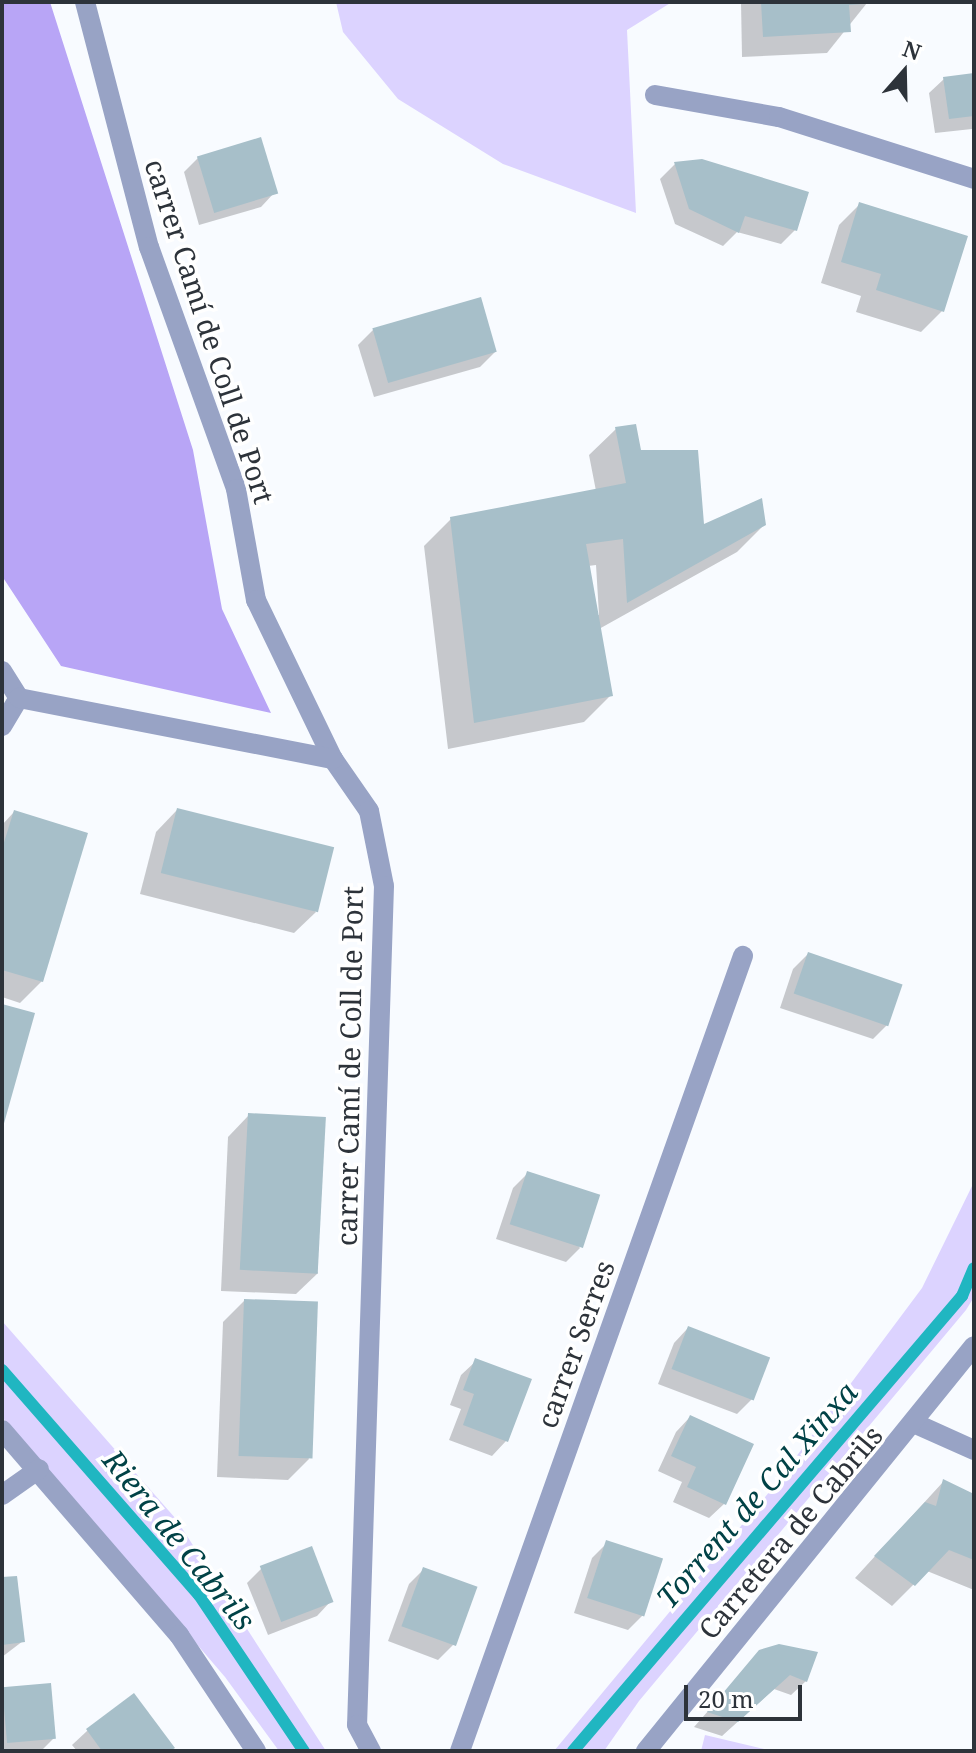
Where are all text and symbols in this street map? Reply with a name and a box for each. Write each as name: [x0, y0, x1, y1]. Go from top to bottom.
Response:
north arrow: [864, 32, 944, 112]
text: N: [899, 32, 925, 67]
street label: carrer Camí de Coll de Port: [138, 155, 282, 507]
street label: carrer Camí de Coll de Port: [329, 886, 369, 1246]
street label: carrer Serres: [529, 1256, 621, 1432]
water label: Torrent de Cal Xinxa: [649, 1375, 865, 1615]
street label: Carretera de Cabrils: [691, 1419, 889, 1645]
water label: Riera de Cabrils: [95, 1443, 263, 1637]
scale bar: [688, 1669, 806, 1719]
text: 20 m: [698, 1682, 754, 1715]

